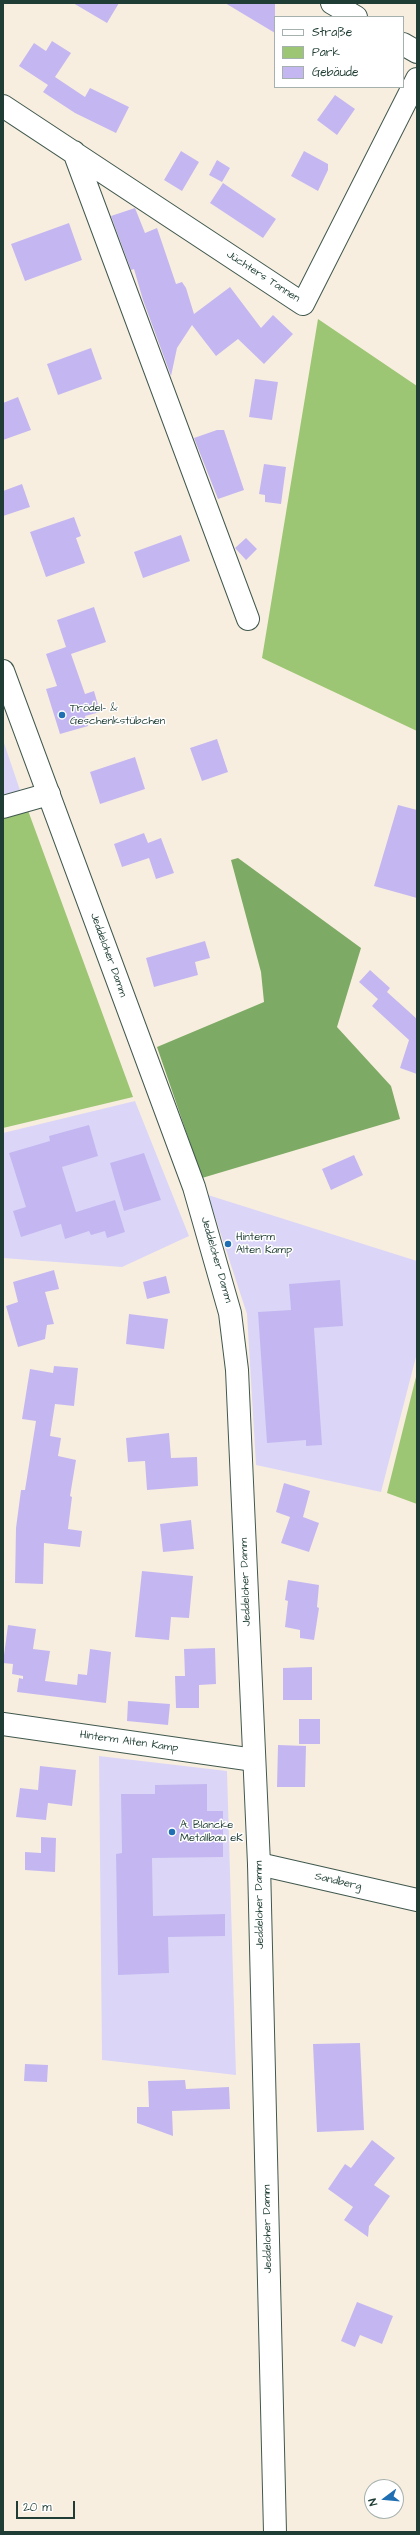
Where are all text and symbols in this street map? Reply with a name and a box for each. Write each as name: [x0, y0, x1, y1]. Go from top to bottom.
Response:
legend: [274, 16, 404, 88]
text: Straße: [312, 24, 352, 41]
text: Park: [312, 44, 340, 61]
text: Gebäude: [312, 64, 358, 81]
street label: Jüchters Tannen: [224, 248, 302, 306]
place label: Trödel- & Geschenkstübchen: [70, 702, 165, 728]
marker: Trödel- & Geschenkstübchen: [57, 710, 67, 720]
street label: Jeddeloher Damm: [87, 911, 129, 999]
street label: Jeddeloher Damm: [197, 1216, 235, 1304]
place label: Hinterm Alten Kamp: [236, 1231, 292, 1257]
marker: Hinterm Alten Kamp: [223, 1239, 233, 1249]
street label: Jeddeloher Damm: [238, 1537, 254, 1627]
street label: Hinterm Alten Kamp: [79, 1729, 179, 1755]
place label: A. Blancke Metallbau eK: [180, 1819, 243, 1845]
marker: A. Blancke Metallbau eK: [167, 1827, 177, 1837]
street label: Jeddeloher Damm: [253, 1861, 267, 1949]
street label: Sandberg: [313, 1870, 363, 1894]
street label: Jeddeloher Damm: [261, 2185, 275, 2273]
north arrow: [364, 2479, 404, 2519]
scale bar: [18, 2493, 77, 2519]
text: N: [365, 2497, 381, 2508]
text: 20 m: [23, 2499, 52, 2516]

